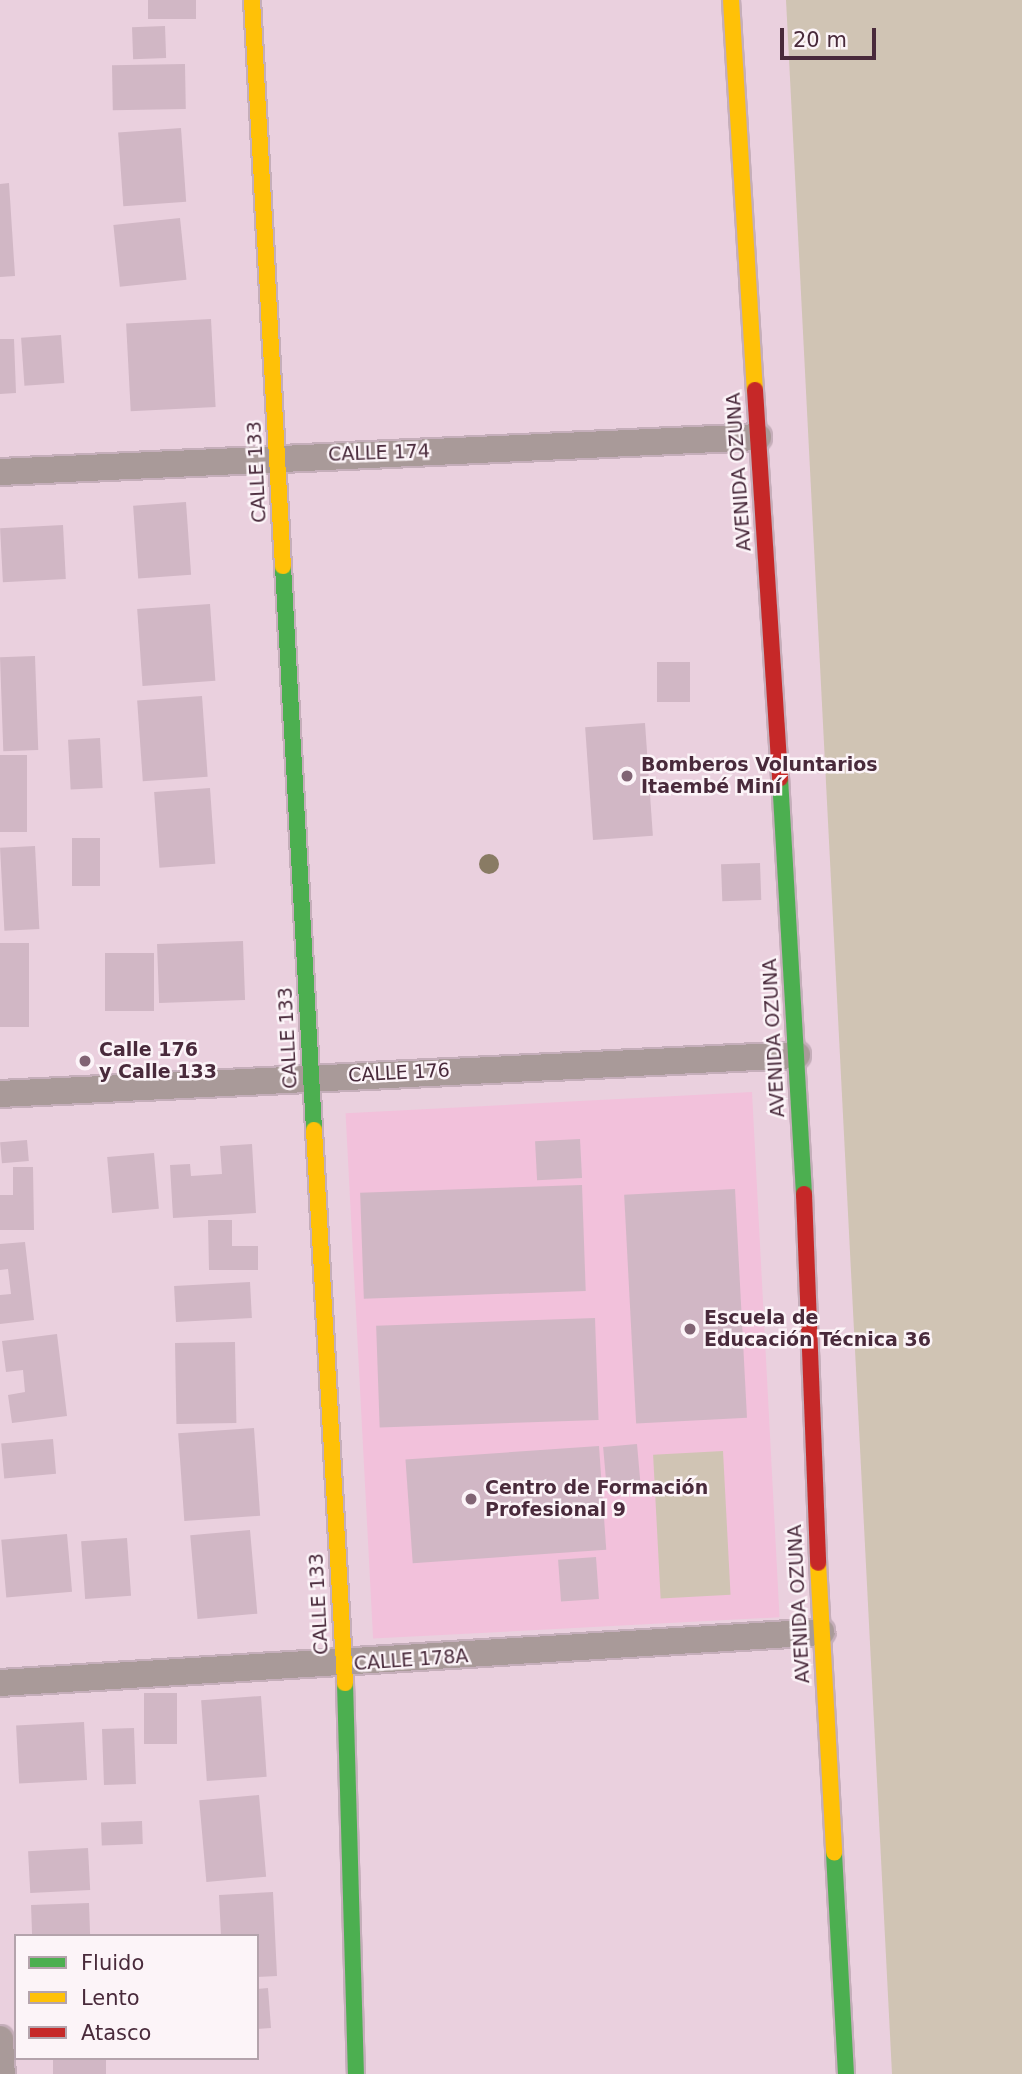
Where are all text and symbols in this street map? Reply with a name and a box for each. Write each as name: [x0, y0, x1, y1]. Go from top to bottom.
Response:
scale bar: [784, 14, 880, 58]
text: 20 m: [793, 28, 847, 52]
street label: AVENIDA OZUNA: [722, 392, 756, 552]
street label: CALLE 133: [243, 421, 271, 523]
street label: CALLE 174: [328, 440, 430, 466]
place label: Bomberos Voluntarios Itaembé Miní: [641, 754, 878, 798]
marker: Bomberos Voluntarios Itaembé Miní: [619, 768, 635, 784]
street label: AVENIDA OZUNA: [758, 958, 790, 1118]
street label: CALLE 133: [274, 987, 302, 1089]
place label: Calle 176 y Calle 133: [99, 1039, 217, 1083]
marker: Calle 176 y Calle 133: [77, 1053, 93, 1069]
street label: CALLE 176: [348, 1059, 450, 1087]
place label: Escuela de Educación Técnica 36: [704, 1307, 931, 1351]
marker: Escuela de Educación Técnica 36: [682, 1321, 698, 1337]
place label: Centro de Formación Profesional 9: [485, 1477, 708, 1521]
marker: Centro de Formación Profesional 9: [463, 1491, 479, 1507]
street label: AVENIDA OZUNA: [783, 1524, 815, 1684]
street label: CALLE 133: [305, 1553, 333, 1655]
street label: CALLE 178A: [353, 1645, 469, 1675]
legend: [14, 1934, 259, 2060]
text: Fluido: [81, 1951, 144, 1975]
text: Lento: [81, 1986, 140, 2010]
text: Atasco: [81, 2021, 151, 2045]

